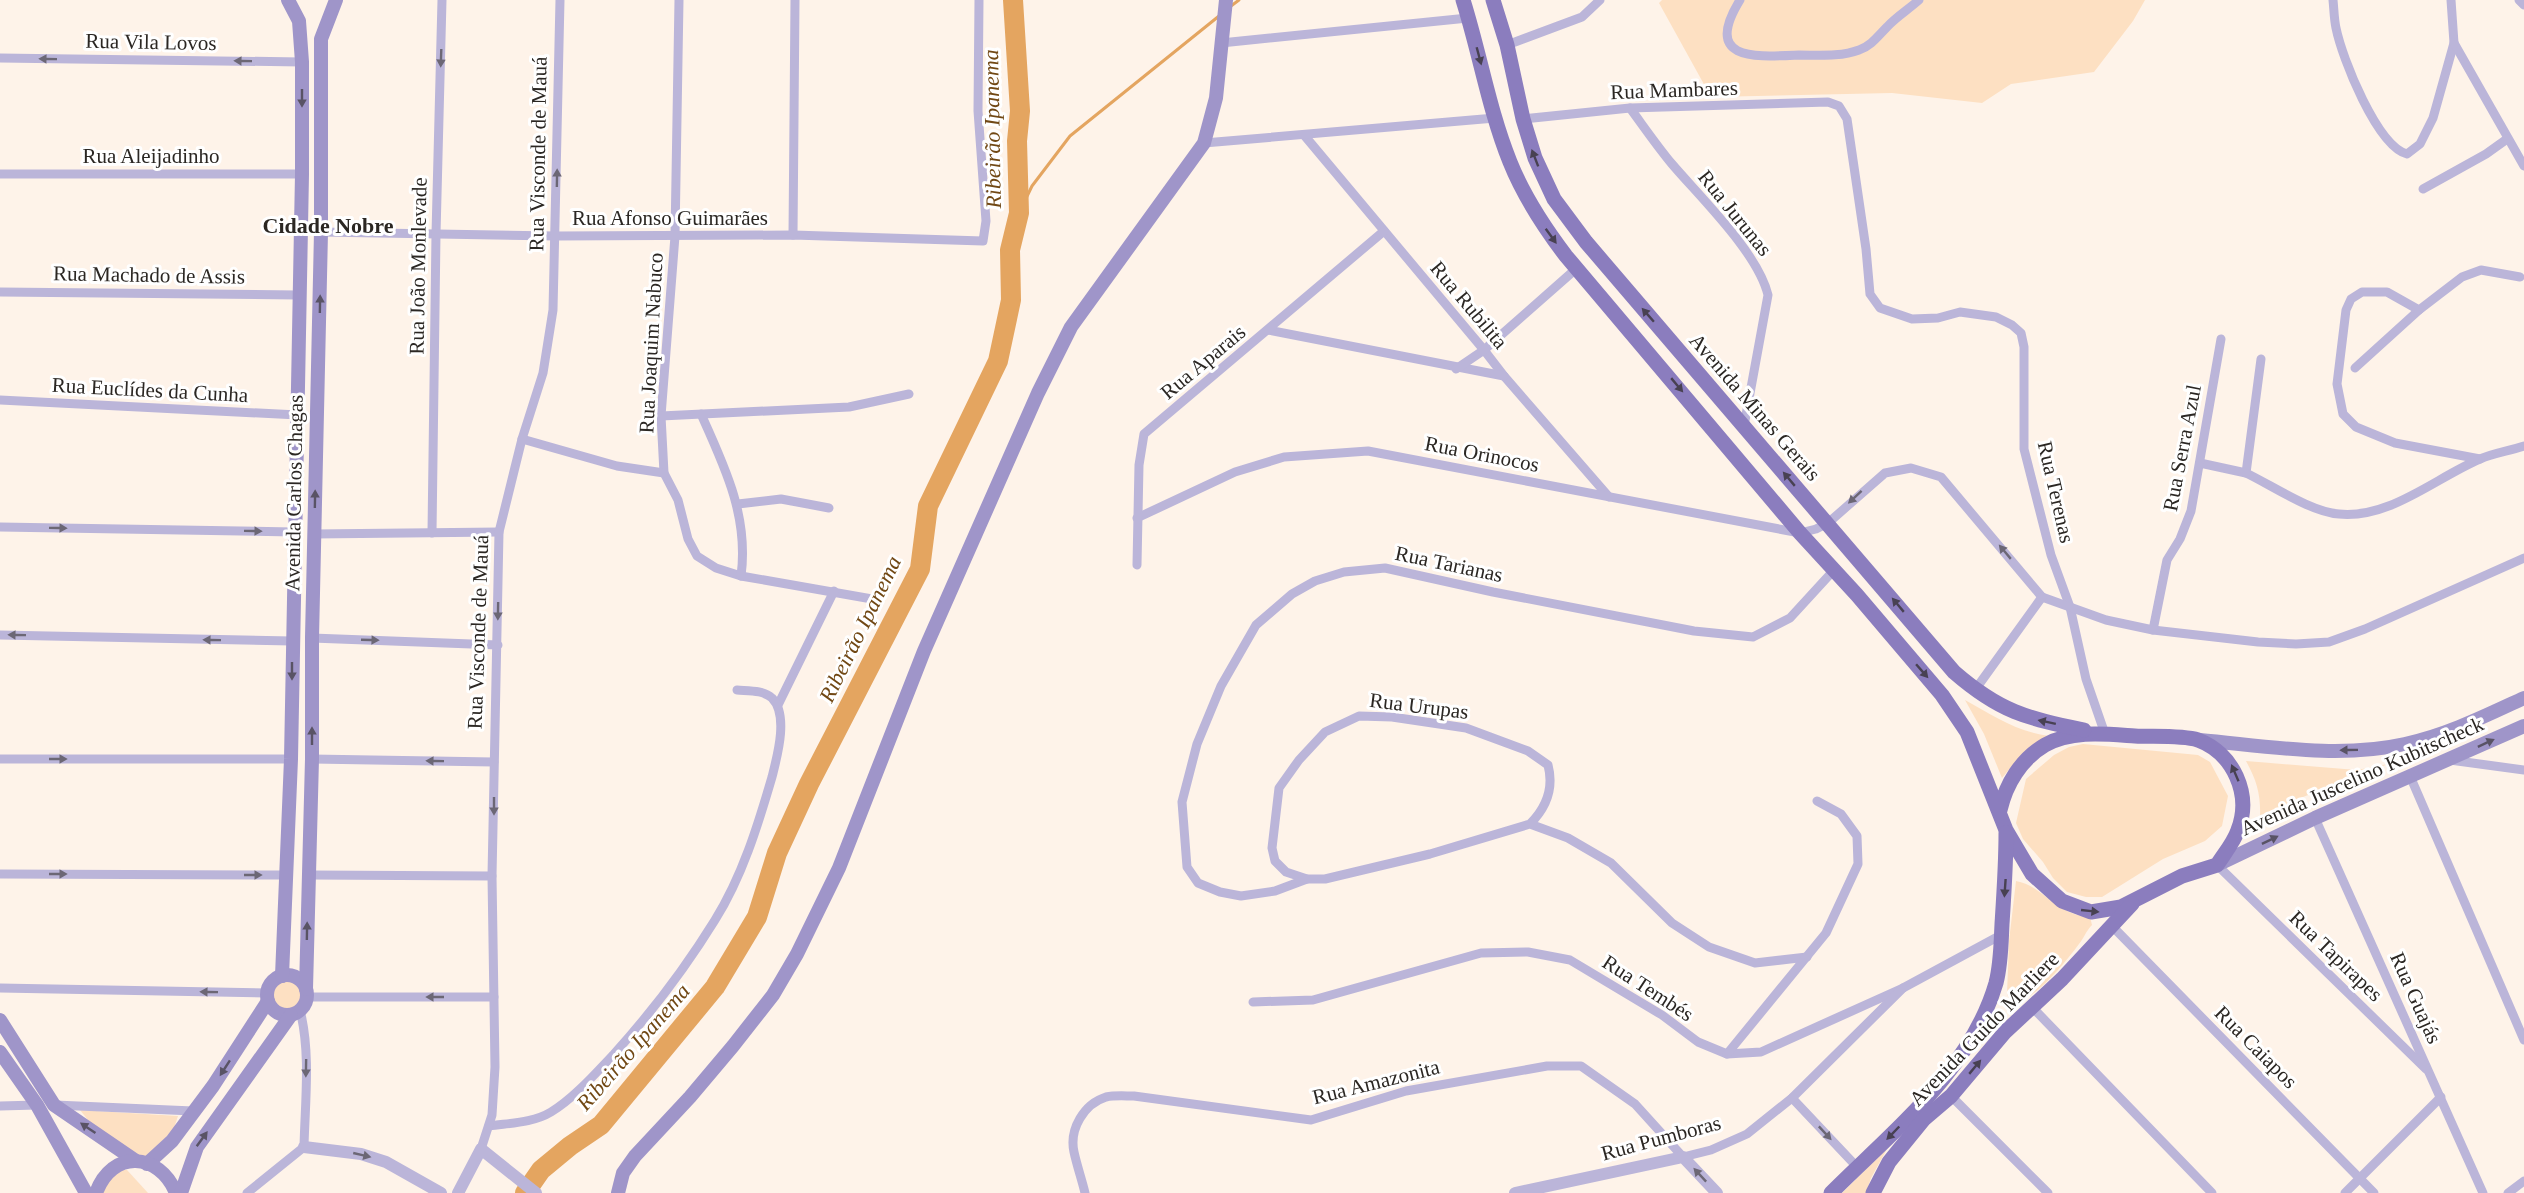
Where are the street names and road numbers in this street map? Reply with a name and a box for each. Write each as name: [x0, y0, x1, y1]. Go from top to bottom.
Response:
street label: Rua Vila Lovos: [85, 29, 217, 55]
street label: Rua Visconde de Mauá: [524, 56, 552, 252]
street label: Rua Mambares: [1610, 76, 1738, 104]
street label: Rua Aleijadinho: [82, 144, 220, 168]
street label: Rua Jurunas: [1693, 165, 1777, 261]
street label: Rua João Monlevade: [404, 177, 432, 355]
street label: Rua Afonso Guimarães: [572, 206, 768, 230]
street label: Rua Joaquim Nabuco: [634, 252, 668, 434]
street label: Rua Rubilita: [1425, 256, 1513, 354]
street label: Rua Machado de Assis: [53, 261, 245, 289]
street label: Rua Aparais: [1156, 320, 1250, 404]
street label: Avenida Minas Gerais: [1684, 328, 1826, 486]
street label: Rua Euclídes da Cunha: [51, 373, 249, 407]
street label: Rua Serra Azul: [2158, 383, 2206, 513]
street label: Avenida Carlos Chagas: [280, 394, 308, 592]
street label: Rua Orinocos: [1423, 431, 1541, 477]
street label: Rua Terenas: [2033, 439, 2079, 545]
street label: Rua Visconde de Mauá: [463, 534, 493, 730]
street label: Rua Tarianas: [1393, 541, 1505, 587]
street label: Rua Urupas: [1368, 688, 1470, 724]
street label: Avenida Juscelino Kubitscheck: [2237, 711, 2488, 840]
street label: Rua Tapirapes: [2284, 906, 2388, 1006]
street label: Avenida Guido Marliere: [1904, 947, 2064, 1111]
street label: Rua Guajás: [2385, 949, 2447, 1047]
street label: Rua Tembés: [1598, 950, 1698, 1026]
street label: Rua Caiapos: [2210, 1001, 2302, 1093]
street label: Rua Amazonita: [1310, 1054, 1443, 1109]
street label: Rua Pumboras: [1598, 1110, 1724, 1166]

